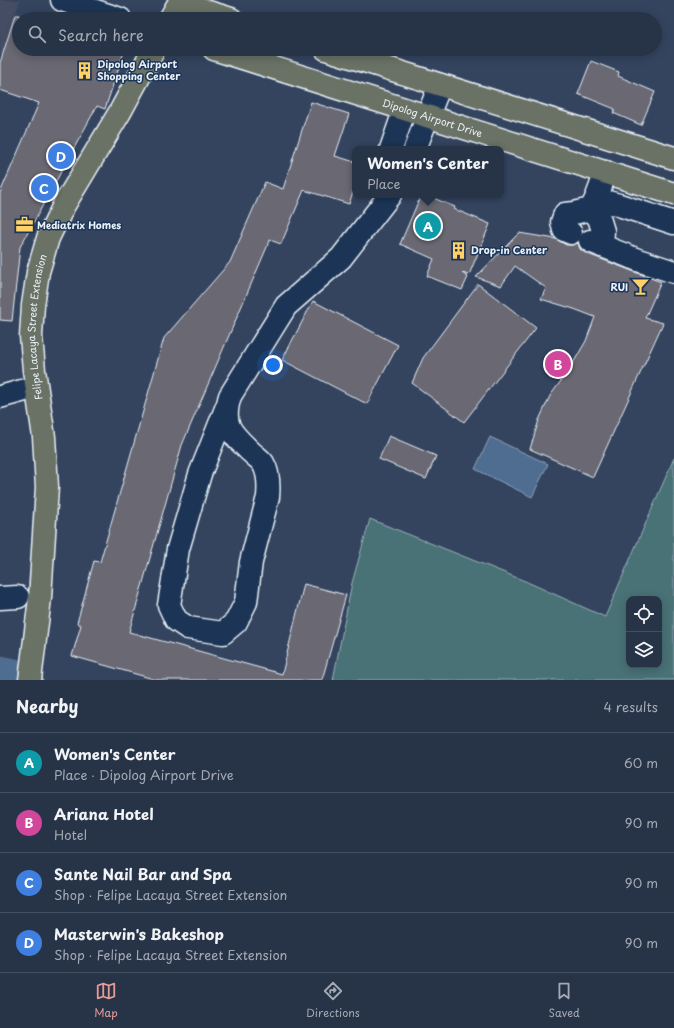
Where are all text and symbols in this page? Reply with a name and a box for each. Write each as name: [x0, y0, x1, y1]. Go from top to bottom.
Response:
search box: [12, 12, 662, 56]
icon: search: [26, 23, 48, 45]
text: Search here: [58, 23, 144, 46]
place label: Dipolog Airport Shopping Center: [97, 56, 181, 83]
building icon: Dipolog Airport Shopping Center: [74, 60, 94, 80]
street label: Dipolog Airport Drive: [381, 95, 485, 140]
pin: D: [48, 141, 74, 171]
popup: [352, 146, 504, 198]
text: Women's Center: [367, 151, 489, 174]
pin: C: [31, 173, 57, 203]
text: Place: [367, 174, 400, 193]
pin: A: [415, 211, 441, 241]
office icon: Mediatrix Homes: [14, 215, 34, 235]
place label: Mediatrix Homes: [37, 217, 121, 232]
building icon: Drop-in Center: [448, 240, 468, 260]
place label: Drop-in Center: [471, 242, 548, 257]
street label: Felipe Lacaya Street Extension: [23, 252, 50, 401]
bar icon: RUI: [631, 277, 651, 297]
place label: RUI: [610, 279, 628, 294]
pin: B: [545, 349, 571, 379]
your location: [263, 355, 283, 375]
map controls: [626, 596, 662, 668]
button: locate: [626, 596, 662, 632]
button: layers: [626, 632, 662, 668]
text: Nearby: [16, 693, 78, 719]
text: 4 results: [604, 697, 658, 716]
text: Women's Center: [54, 742, 175, 765]
text: A: [24, 753, 34, 772]
text: 60 m: [624, 753, 658, 772]
text: Place · Dipolog Airport Drive: [54, 765, 234, 784]
text: Ariana Hotel: [54, 802, 153, 825]
text: B: [25, 813, 33, 832]
text: 90 m: [625, 813, 658, 832]
text: Hotel: [54, 825, 87, 844]
text: Sante Nail Bar and Spa: [54, 862, 232, 885]
text: C: [24, 873, 34, 892]
text: 90 m: [625, 873, 658, 892]
text: Shop · Felipe Lacaya Street Extension: [54, 885, 287, 904]
text: Masterwin's Bakeshop: [54, 922, 224, 945]
text: D: [24, 933, 34, 952]
text: 90 m: [625, 933, 658, 952]
text: Shop · Felipe Lacaya Street Extension: [54, 945, 287, 964]
tab: Map: [94, 980, 118, 1021]
tab: Directions: [306, 980, 360, 1021]
tab: Saved: [548, 980, 580, 1021]

